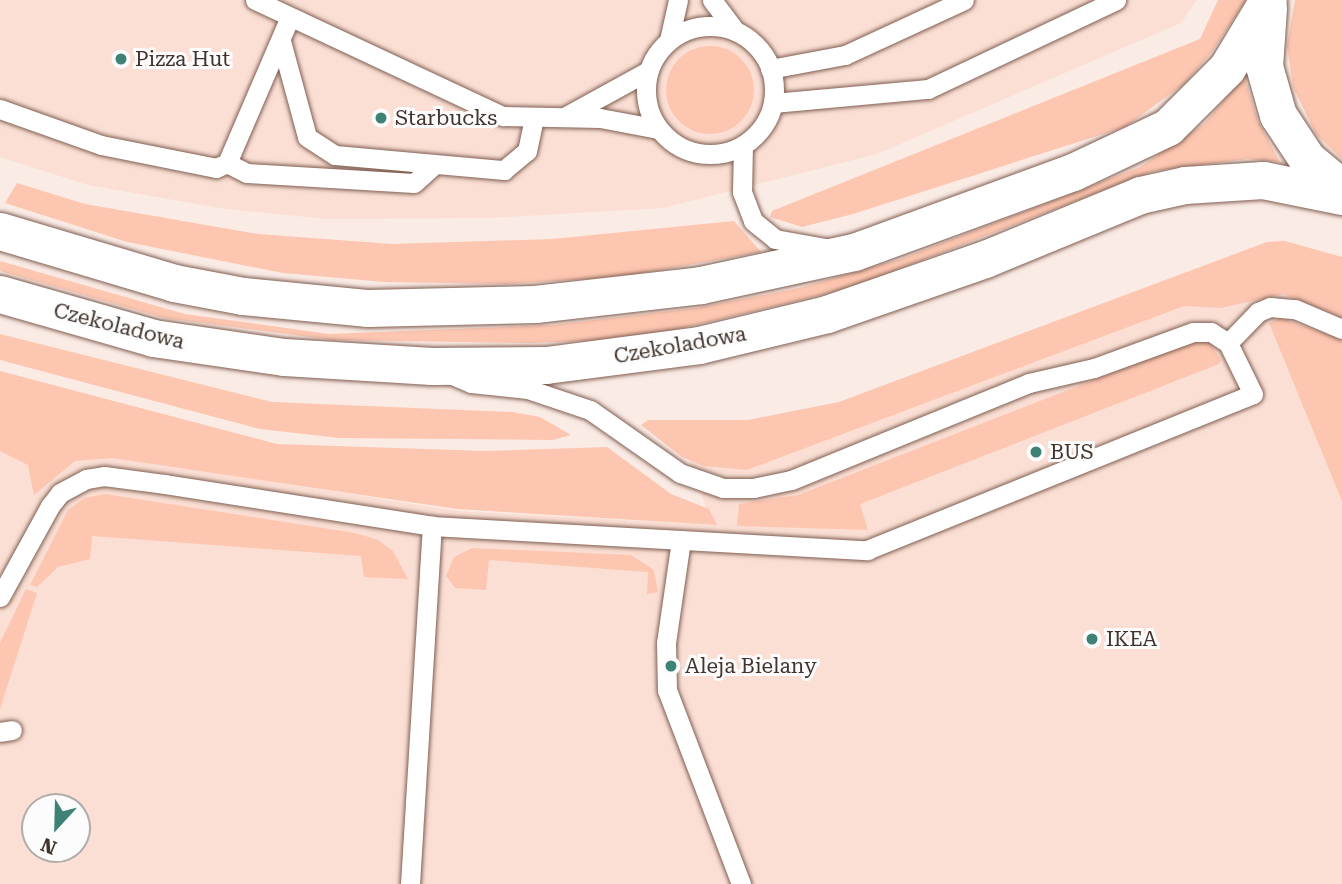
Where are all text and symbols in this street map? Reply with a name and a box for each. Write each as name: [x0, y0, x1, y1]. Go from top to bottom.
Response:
place label: Pizza Hut: [135, 46, 230, 72]
marker: Pizza Hut: [113, 51, 129, 67]
place label: Starbucks: [395, 105, 497, 131]
marker: Starbucks: [373, 110, 389, 126]
street label: Czekoladowa: [51, 298, 187, 354]
street label: Czekoladowa: [612, 321, 748, 369]
place label: BUS: [1050, 439, 1094, 465]
marker: BUS: [1028, 444, 1044, 460]
place label: IKEA: [1106, 626, 1157, 652]
marker: IKEA: [1084, 631, 1100, 647]
place label: Aleja Bielany: [685, 653, 817, 679]
marker: Aleja Bielany: [663, 658, 679, 674]
north arrow: [21, 793, 91, 863]
text: N: [38, 833, 60, 859]

